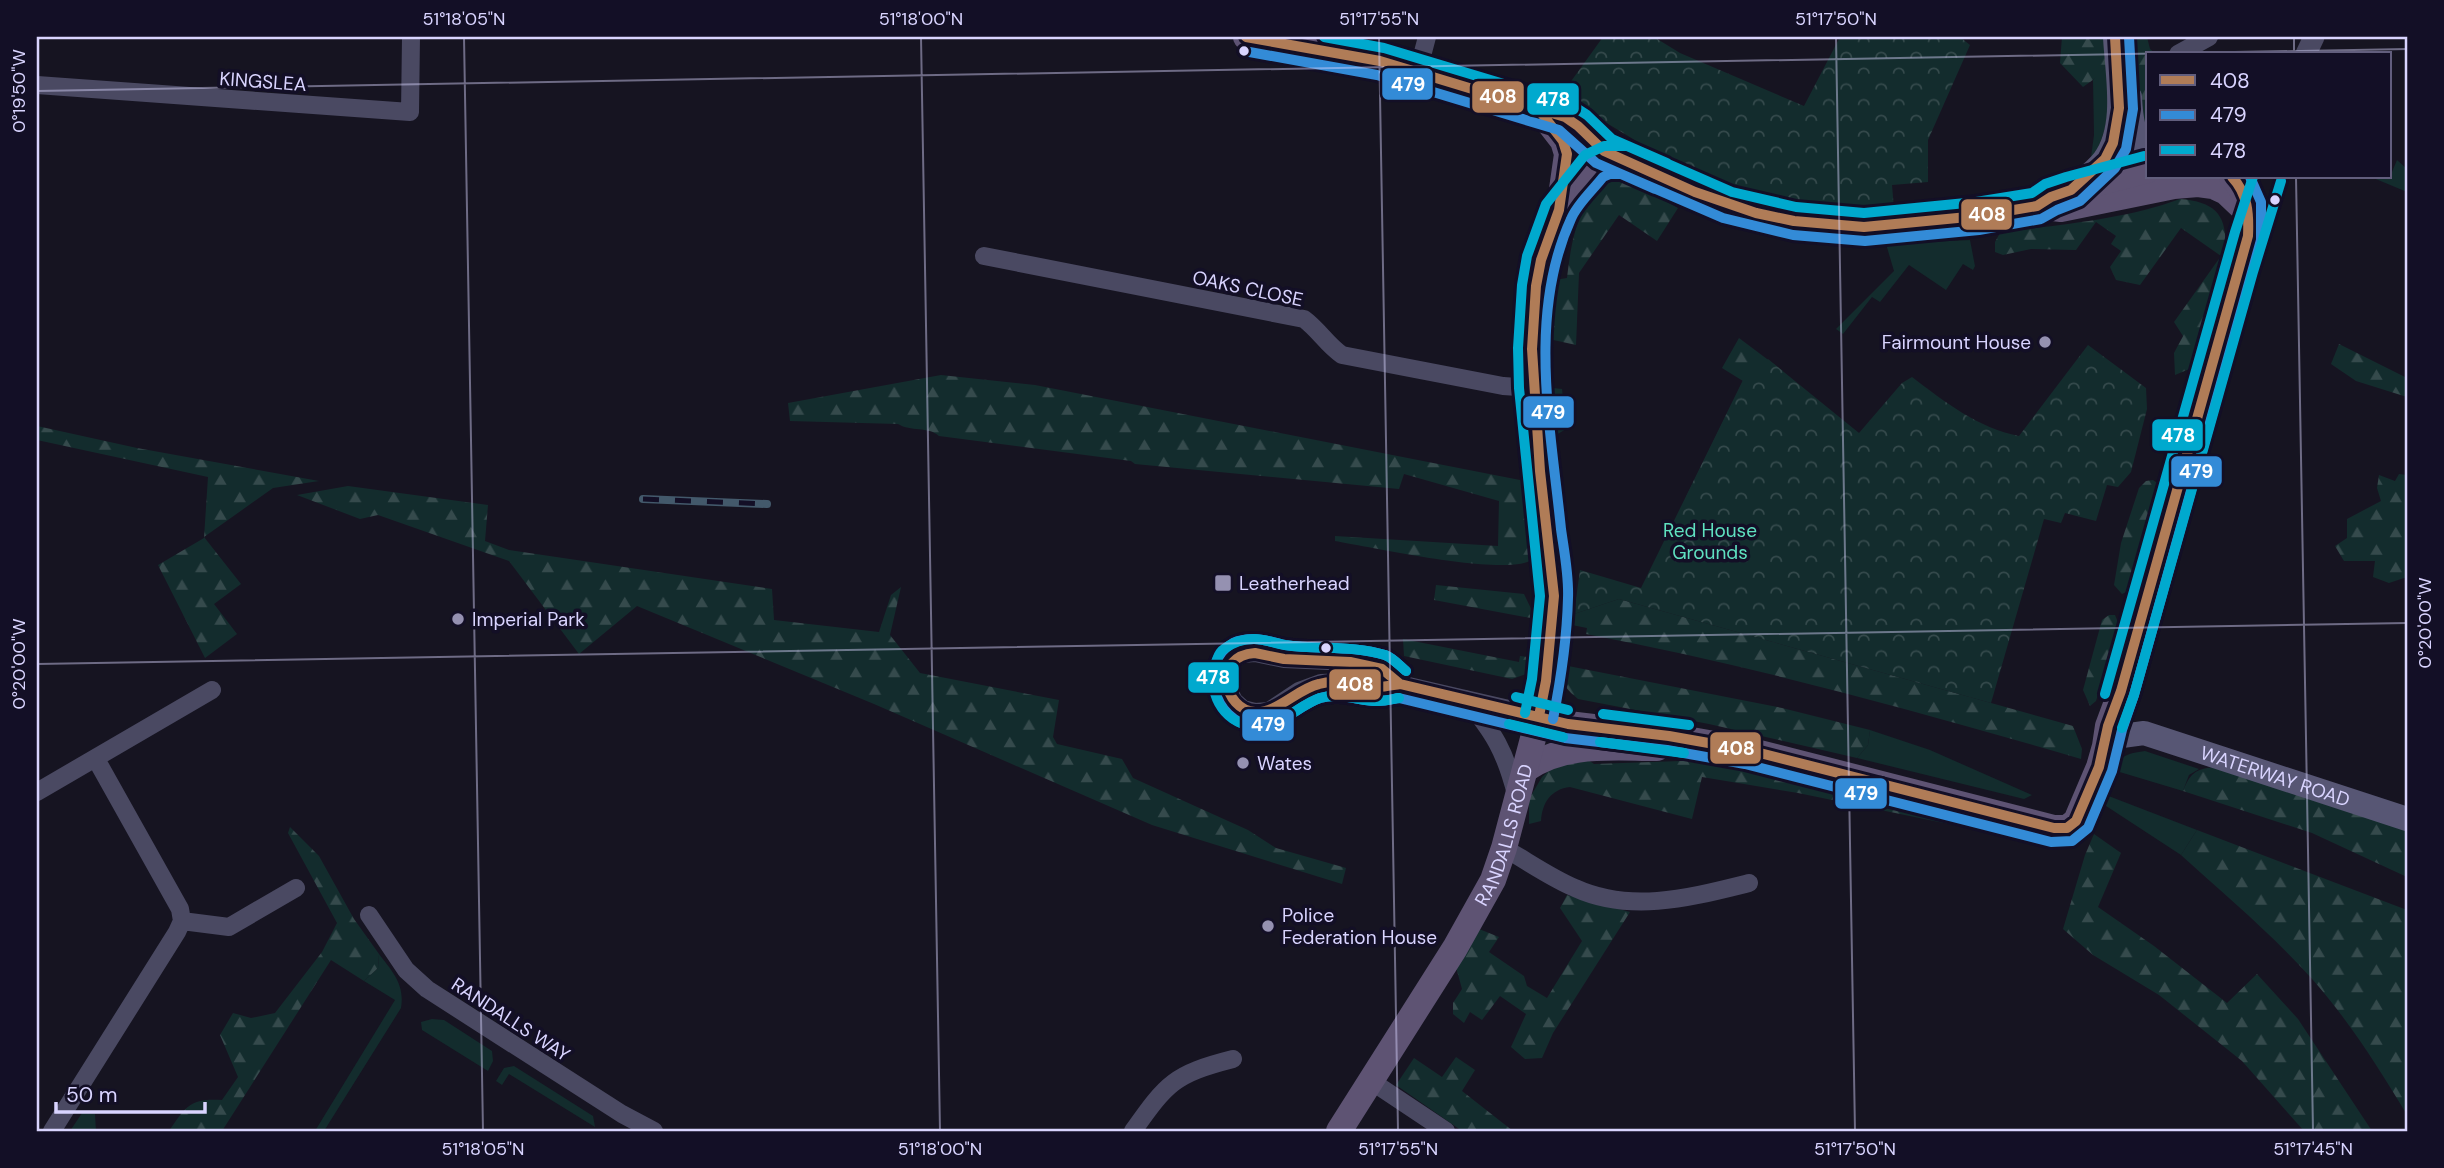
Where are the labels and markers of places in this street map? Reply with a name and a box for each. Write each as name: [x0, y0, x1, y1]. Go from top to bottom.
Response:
unlabelled marker: [1237, 44, 1251, 58]
unlabelled marker: [2268, 193, 2282, 207]
place label: Fairmount House: [1882, 330, 2031, 355]
marker: Fairmount House: [2037, 334, 2053, 350]
place label: Leatherhead: [1239, 571, 1350, 596]
marker: Leatherhead: [1213, 573, 1233, 593]
place label: Imperial Park: [472, 607, 585, 632]
marker: Imperial Park: [450, 611, 466, 627]
unlabelled marker: [1319, 641, 1333, 655]
place label: Wates: [1257, 751, 1312, 776]
marker: Wates: [1235, 755, 1251, 771]
place label: Police Federation House: [1282, 903, 1437, 950]
marker: Police Federation House: [1260, 918, 1276, 934]

